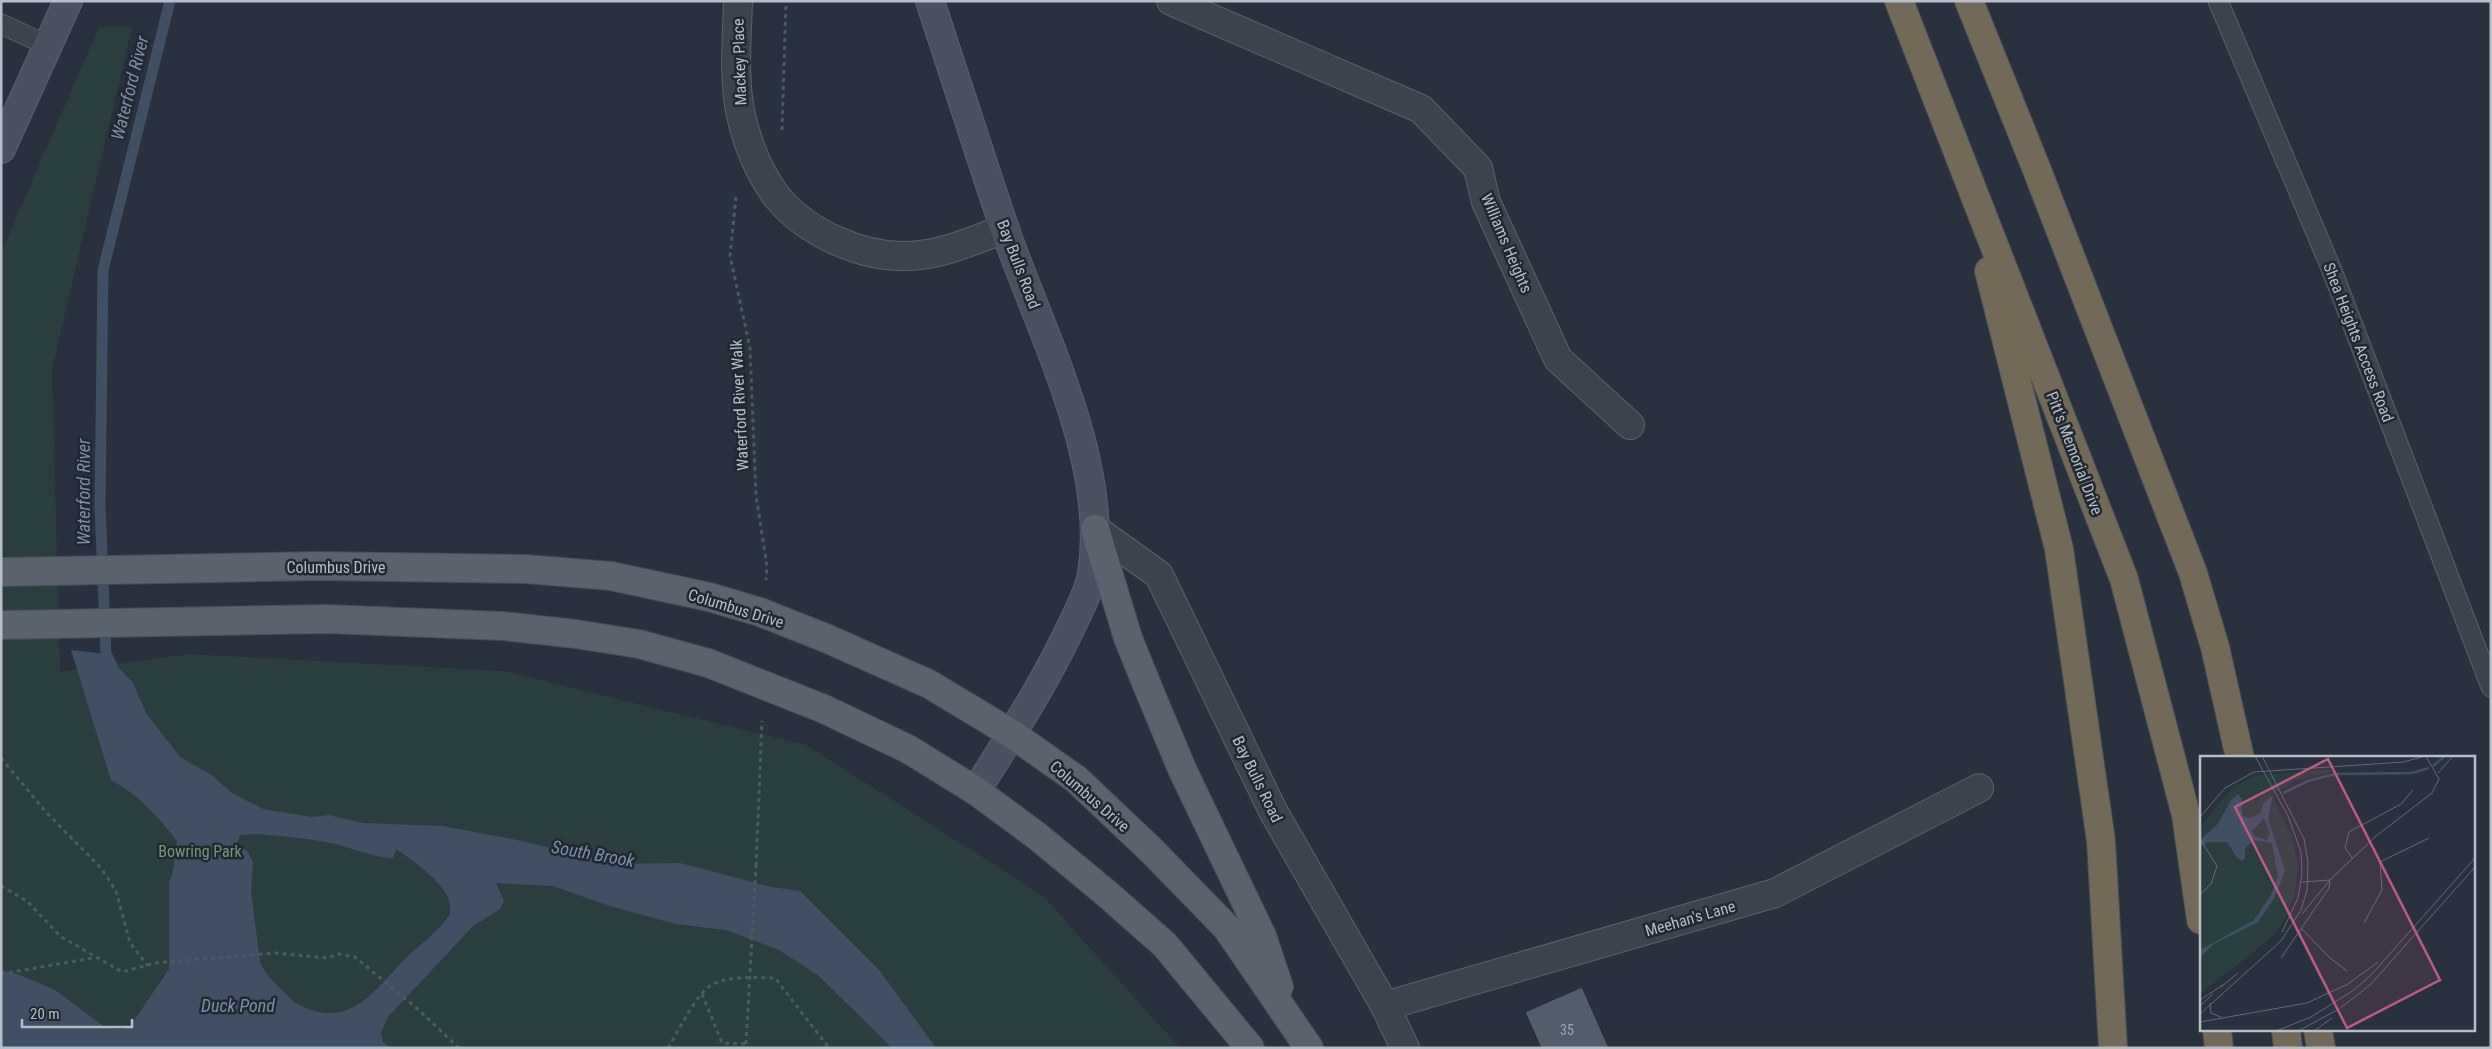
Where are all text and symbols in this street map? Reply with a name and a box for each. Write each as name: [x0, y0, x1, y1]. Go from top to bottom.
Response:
street label: Mackey Place: [728, 18, 751, 106]
water label: Waterford River: [106, 33, 153, 142]
street label: Williams Heights: [1477, 191, 1536, 296]
street label: Bay Bulls Road: [993, 217, 1044, 311]
street label: Shea Heights Access Road: [2319, 260, 2398, 425]
street label: Waterford River Walk: [727, 338, 752, 471]
street label: Pitt's Memorial Drive: [2042, 389, 2107, 517]
water label: Waterford River: [73, 438, 94, 545]
street label: Columbus Drive: [286, 558, 386, 577]
street label: Columbus Drive: [686, 585, 786, 632]
street label: Bay Bulls Road: [1229, 733, 1287, 825]
inset map: [2200, 756, 2474, 1032]
street label: Columbus Drive: [1046, 757, 1133, 836]
water label: South Brook: [550, 836, 637, 871]
park label: Bowring Park: [158, 842, 243, 861]
street label: Meehan's Lane: [1643, 897, 1737, 940]
water label: Duck Pond: [201, 995, 275, 1016]
scale bar: [22, 996, 132, 1028]
text: 20 m: [30, 1005, 60, 1023]
house number: 35: [1560, 1022, 1574, 1038]

